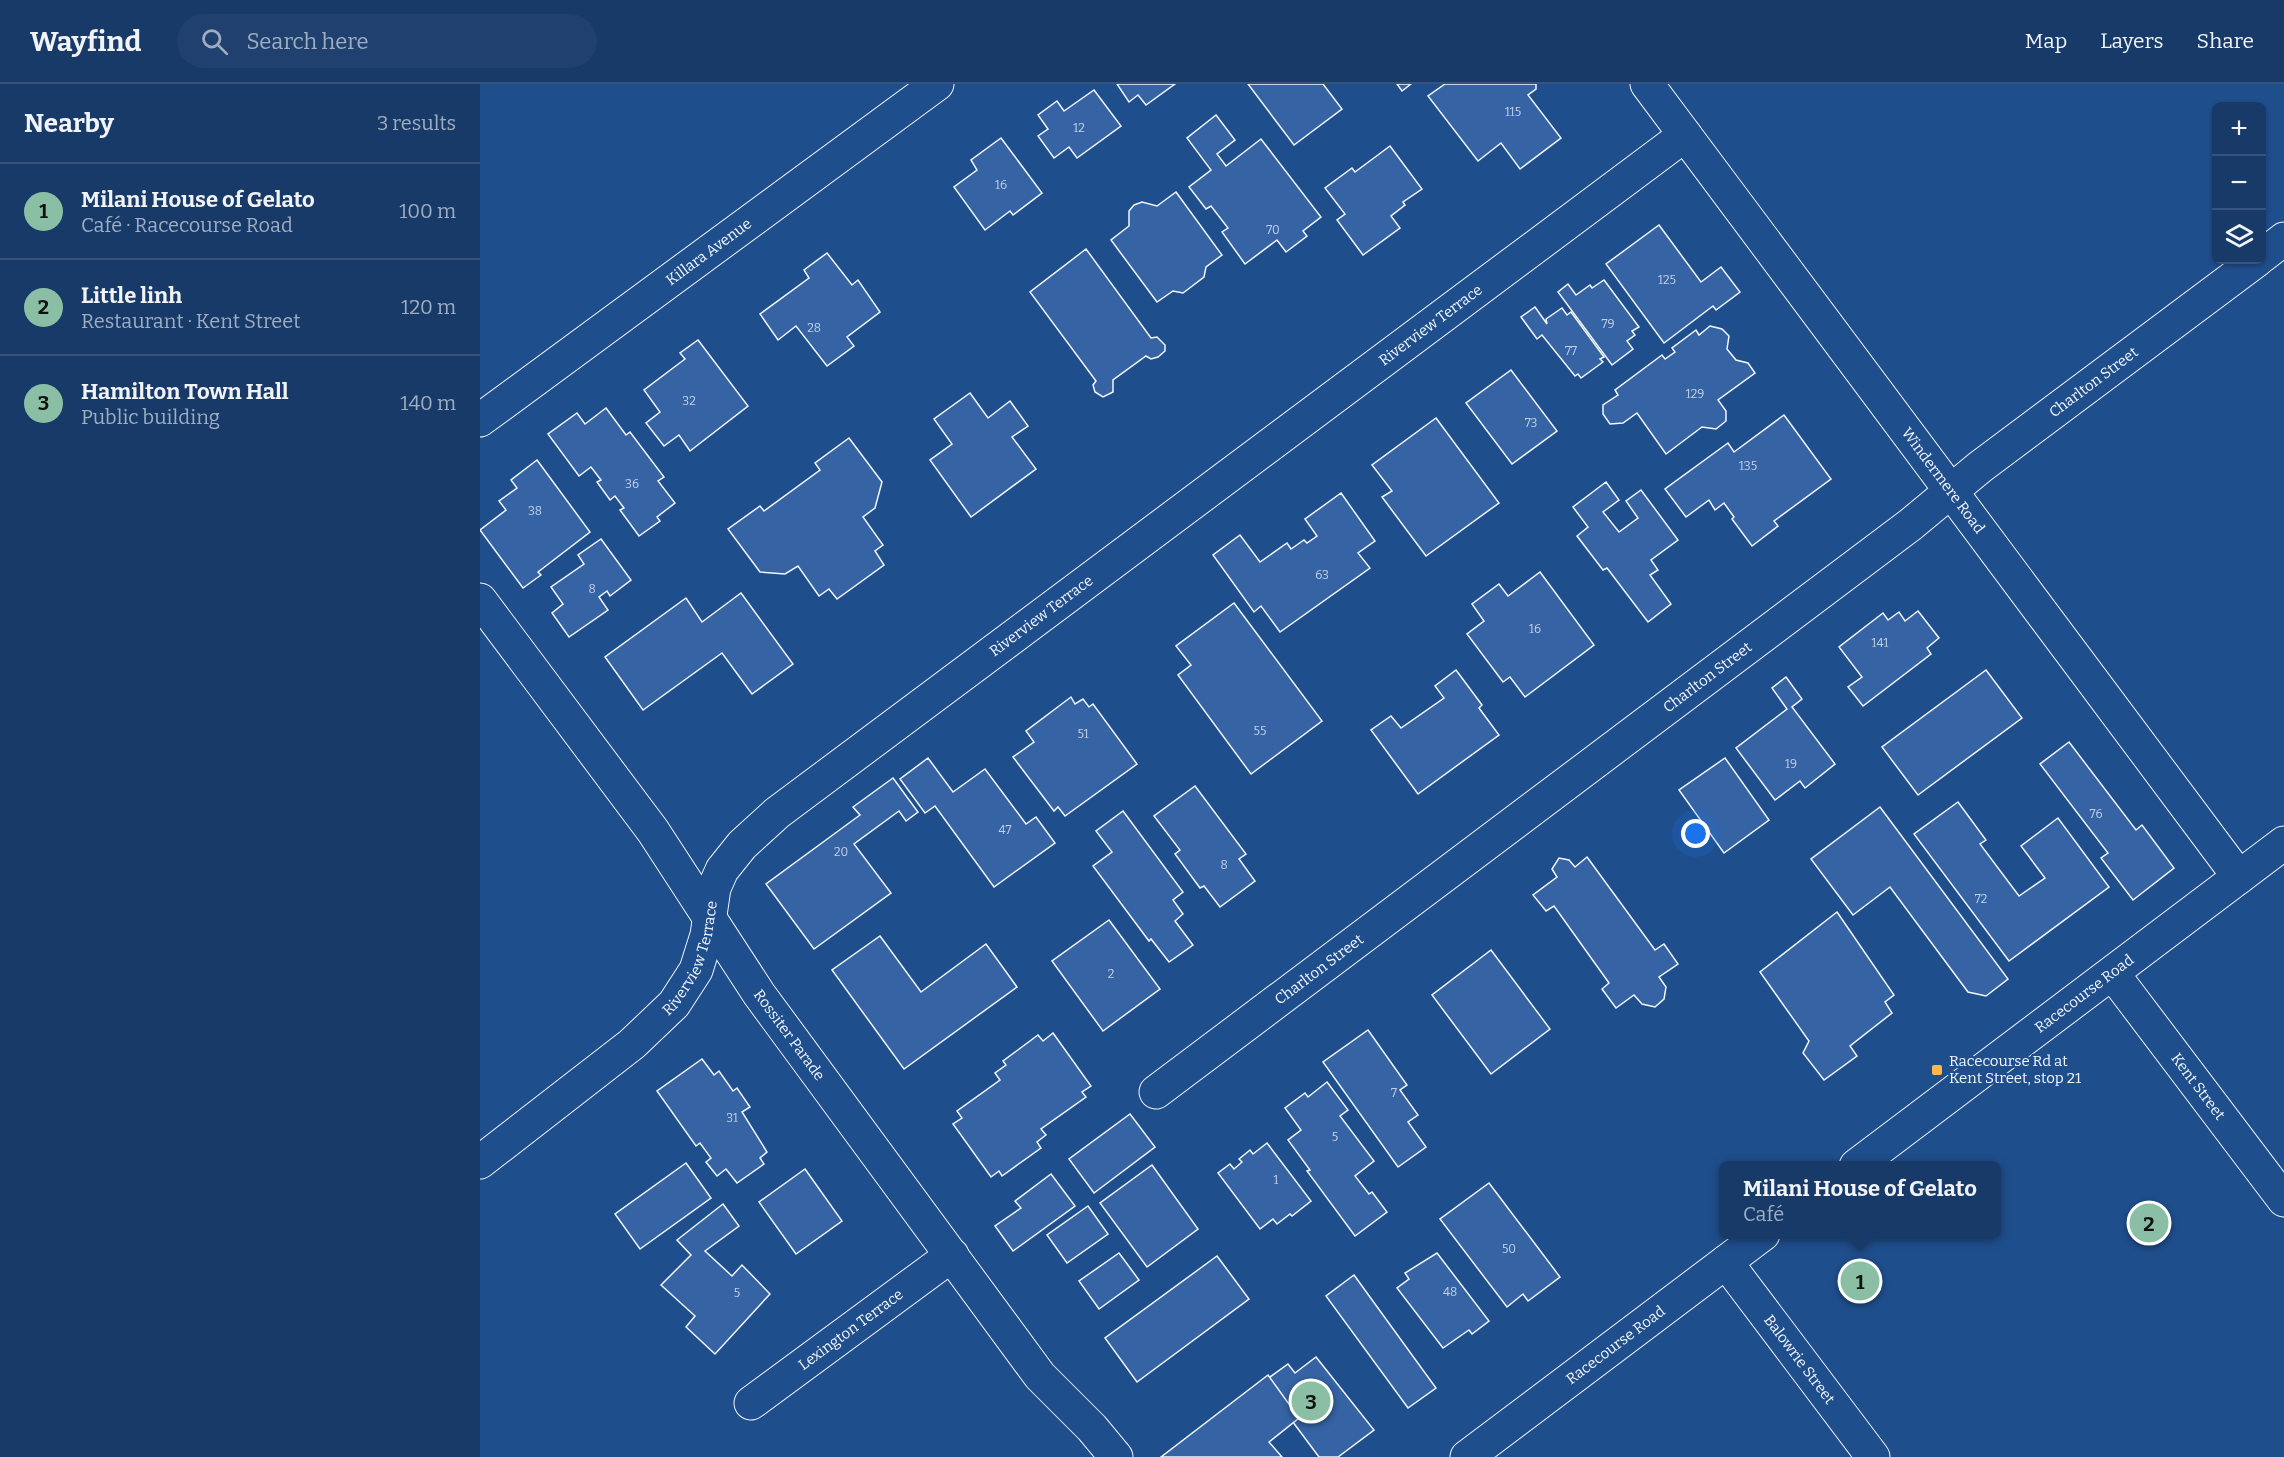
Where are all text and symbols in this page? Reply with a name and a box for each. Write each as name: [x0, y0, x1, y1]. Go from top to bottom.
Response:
search box: [177, 14, 597, 68]
text: Wayfind: [30, 25, 141, 58]
icon: search: [198, 25, 231, 58]
text: Search here: [246, 28, 369, 55]
text: Map: [2025, 28, 2067, 54]
text: Layers: [2100, 28, 2164, 54]
text: Share: [2197, 28, 2254, 54]
map controls: [2212, 102, 2266, 264]
button: +: [2212, 102, 2266, 156]
house number: 115: [1505, 105, 1521, 119]
text: Nearby: [24, 108, 114, 139]
text: 3 results: [377, 111, 456, 135]
house number: 12: [1073, 121, 1085, 135]
button: −: [2212, 156, 2266, 210]
house number: 16: [995, 178, 1007, 192]
text: Milani House of Gelato: [81, 186, 315, 213]
text: 1: [39, 199, 48, 223]
text: 100 m: [399, 199, 456, 223]
button: layers: [2212, 210, 2266, 264]
text: Café · Racecourse Road: [81, 213, 293, 237]
street label: Killara Avenue: [662, 214, 755, 289]
house number: 70: [1266, 223, 1280, 237]
house number: 125: [1658, 273, 1676, 287]
street label: Riverview Terrace: [1375, 281, 1486, 369]
text: Little linh: [81, 282, 182, 309]
text: 2: [38, 295, 49, 319]
text: 120 m: [401, 295, 456, 319]
text: Restaurant · Kent Street: [81, 309, 301, 333]
house number: 79: [1602, 317, 1614, 331]
house number: 28: [807, 321, 821, 335]
street label: Charlton Street: [2046, 343, 2142, 421]
house number: 77: [1565, 344, 1577, 358]
text: Hamilton Town Hall: [81, 378, 289, 405]
house number: 129: [1686, 387, 1704, 401]
text: 3: [38, 391, 49, 415]
text: 140 m: [400, 391, 456, 415]
house number: 32: [682, 394, 696, 408]
text: Public building: [81, 405, 220, 429]
house number: 73: [1525, 416, 1537, 430]
street label: Windermere Road: [1898, 424, 1989, 537]
house number: 135: [1739, 459, 1757, 473]
house number: 36: [625, 477, 639, 491]
house number: 38: [528, 504, 542, 518]
house number: 63: [1315, 568, 1329, 582]
street label: Riverview Terrace: [986, 571, 1096, 660]
house number: 8: [588, 582, 596, 596]
house number: 16: [1529, 622, 1541, 636]
house number: 141: [1872, 636, 1888, 650]
street label: Charlton Street: [1660, 638, 1756, 716]
house number: 55: [1254, 724, 1266, 738]
house number: 51: [1077, 727, 1089, 741]
house number: 19: [1785, 757, 1797, 771]
house number: 76: [2090, 807, 2102, 821]
your location: [1681, 819, 1710, 848]
house number: 47: [999, 823, 1011, 837]
house number: 20: [834, 845, 848, 859]
house number: 8: [1220, 858, 1228, 872]
house number: 72: [1975, 892, 1987, 906]
street label: Riverview Terrace: [659, 899, 721, 1019]
street label: Charlton Street: [1271, 930, 1367, 1009]
street label: Racecourse Road: [2031, 951, 2137, 1037]
house number: 2: [1108, 967, 1114, 981]
street label: Rossiter Parade: [750, 986, 829, 1084]
street label: Kent Street: [2167, 1050, 2229, 1124]
place label: Racecourse Rd at Kent Street, stop 21: [1949, 1052, 2081, 1087]
marker: Racecourse Rd at Kent Street, stop 21: [1930, 1063, 1944, 1077]
house number: 7: [1391, 1086, 1397, 1100]
house number: 31: [726, 1111, 738, 1125]
house number: 5: [1332, 1130, 1338, 1144]
popup: [1719, 1161, 2001, 1239]
house number: 1: [1274, 1173, 1279, 1187]
text: Milani House of Gelato: [1743, 1175, 1977, 1202]
pin: 2: [2130, 1200, 2168, 1246]
text: Café: [1743, 1202, 1784, 1226]
house number: 50: [1502, 1242, 1516, 1256]
pin: 1: [1840, 1258, 1880, 1304]
street label: Lexington Terrace: [795, 1285, 907, 1374]
house number: 48: [1443, 1285, 1457, 1299]
house number: 5: [734, 1286, 740, 1300]
street label: Racecourse Road: [1563, 1302, 1669, 1388]
street label: Balowrie Street: [1760, 1311, 1839, 1408]
pin: 3: [1292, 1378, 1330, 1424]

